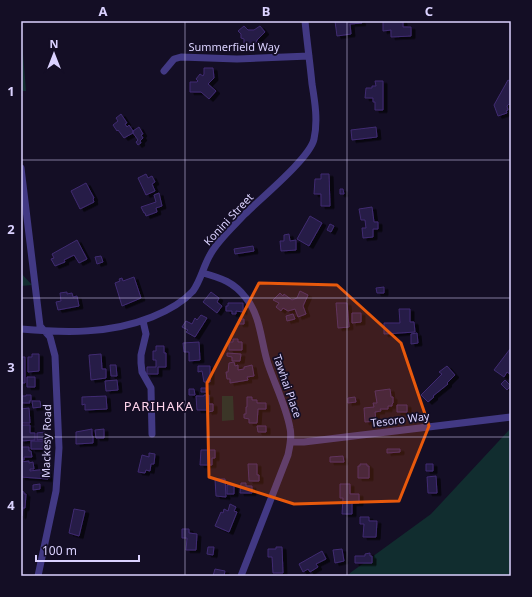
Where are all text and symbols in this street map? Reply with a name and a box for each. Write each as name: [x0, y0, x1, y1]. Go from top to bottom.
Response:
text: A: [99, 2, 108, 20]
text: B: [262, 2, 270, 20]
text: C: [425, 2, 433, 20]
north arrow: [34, 34, 74, 74]
text: N: [50, 36, 58, 51]
street label: Summerfield Way: [188, 39, 280, 54]
text: 1: [7, 82, 15, 100]
street label: Konini Street: [200, 190, 256, 248]
text: 2: [7, 220, 15, 238]
street label: Tawhai Place: [270, 352, 306, 420]
text: 3: [7, 358, 15, 376]
district label: PARIHAKA: [124, 397, 194, 415]
street label: Mackesy Road: [38, 404, 54, 478]
street label: Tesoro Way: [370, 408, 431, 430]
text: 4: [7, 496, 15, 514]
scale bar: [36, 537, 139, 563]
text: 100 m: [42, 542, 77, 559]

